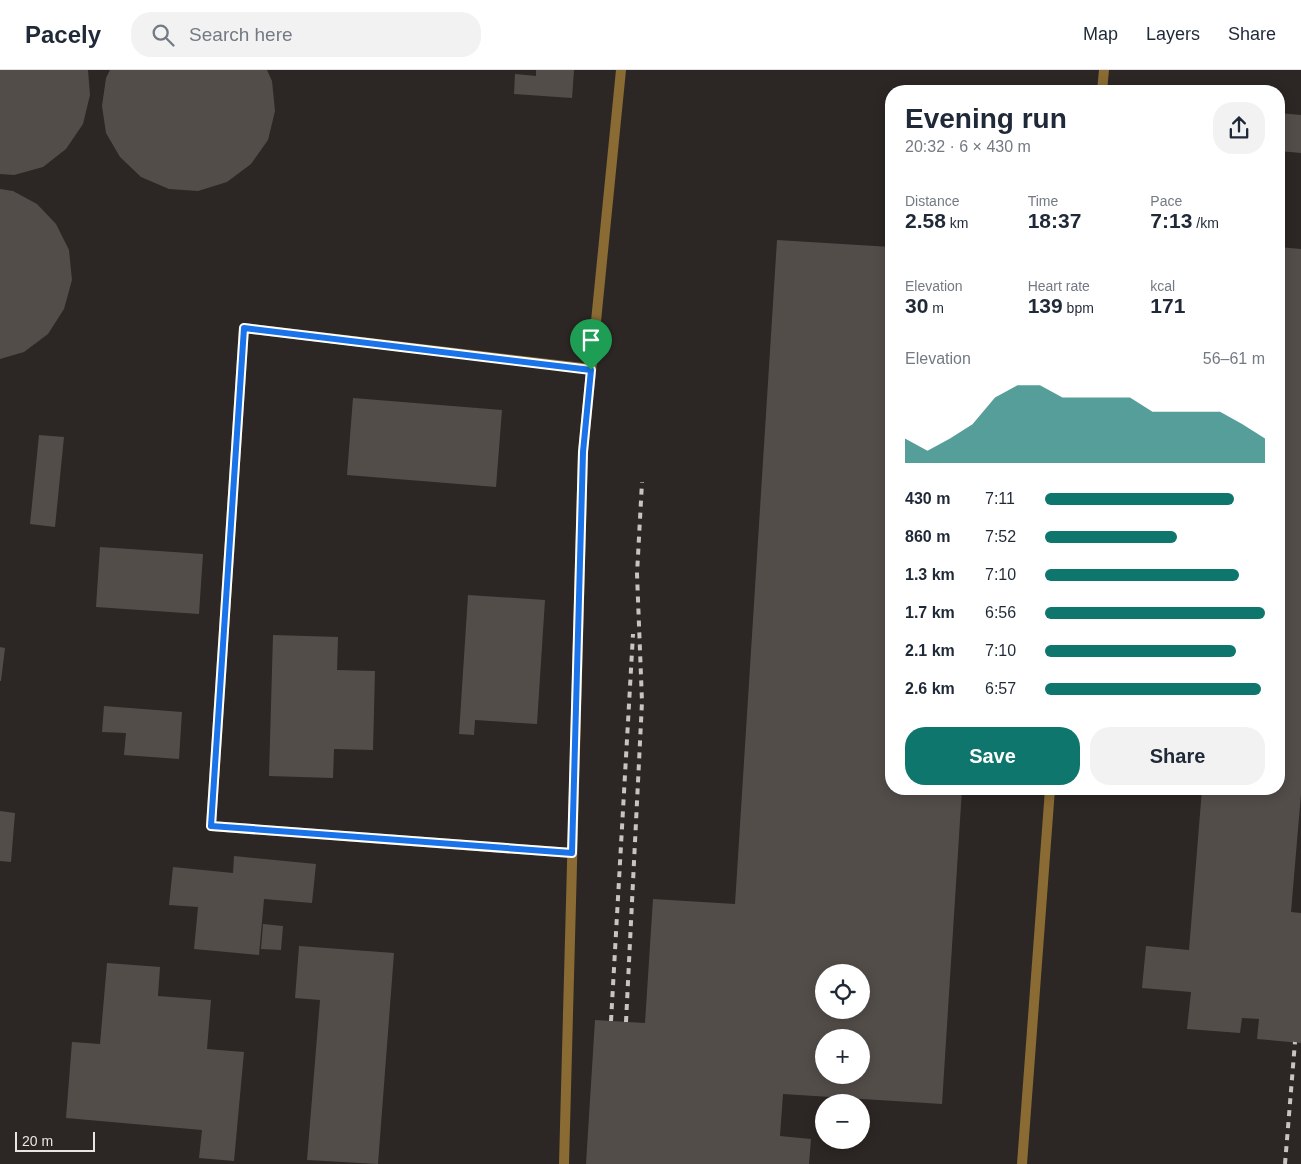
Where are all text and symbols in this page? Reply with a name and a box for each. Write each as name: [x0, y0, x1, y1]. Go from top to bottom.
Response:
search box: [131, 12, 481, 57]
text: Pacely: [25, 21, 101, 48]
icon: search: [149, 21, 177, 49]
text: Search here: [189, 24, 293, 45]
text: Map: [1083, 24, 1118, 44]
text: Layers: [1146, 24, 1200, 44]
text: Share: [1228, 24, 1276, 44]
button: share: [1213, 102, 1265, 154]
text: Evening run: [905, 103, 1067, 134]
text: 20:32 · 6 × 430 m: [905, 138, 1031, 155]
text: Distance: [905, 193, 959, 209]
text: Time: [1028, 193, 1058, 209]
text: Pace: [1150, 193, 1182, 209]
text: 2.58: [905, 209, 946, 232]
text: 18:37: [1028, 209, 1081, 232]
text: 7:13: [1150, 209, 1192, 232]
text: km: [946, 215, 968, 231]
text: /km: [1192, 215, 1219, 231]
text: Elevation: [905, 278, 963, 294]
text: Heart rate: [1028, 278, 1090, 294]
text: kcal: [1150, 278, 1175, 294]
text: 30: [905, 294, 928, 317]
text: 139: [1028, 294, 1063, 317]
text: 171: [1150, 294, 1185, 317]
text: m: [928, 300, 944, 316]
text: bpm: [1063, 300, 1094, 316]
pin: [570, 319, 612, 370]
icon: arrive: [577, 326, 605, 354]
text: Elevation: [905, 350, 971, 367]
text: 56–61 m: [1203, 350, 1265, 367]
text: 430 m: [905, 490, 950, 507]
text: 7:11: [985, 490, 1015, 507]
text: 860 m: [905, 528, 950, 545]
text: 7:52: [985, 528, 1016, 545]
text: 1.3 km: [905, 566, 955, 583]
text: 7:10: [985, 566, 1016, 583]
text: 1.7 km: [905, 604, 955, 621]
text: 6:56: [985, 604, 1016, 621]
text: 2.1 km: [905, 642, 955, 659]
text: 7:10: [985, 642, 1016, 659]
text: 2.6 km: [905, 680, 955, 697]
text: 6:57: [985, 680, 1016, 697]
button: Save: [905, 727, 1080, 785]
button: Share: [1090, 727, 1265, 785]
map controls: [815, 964, 870, 1149]
button: locate: [815, 964, 870, 1019]
button: +: [815, 1029, 870, 1084]
button: −: [815, 1094, 870, 1149]
scale bar: [15, 1129, 95, 1152]
text: 20 m: [22, 1133, 53, 1149]

